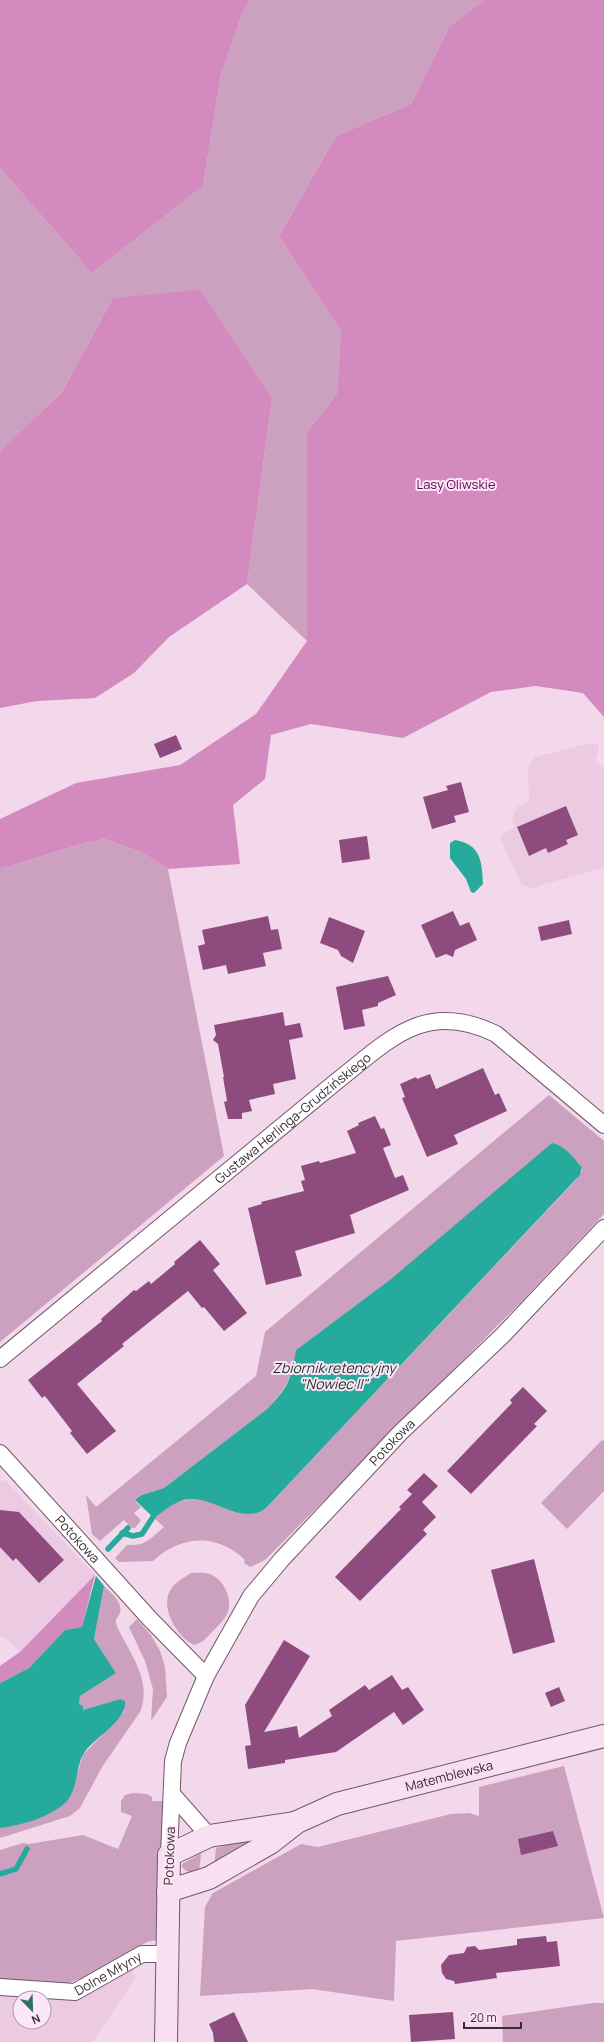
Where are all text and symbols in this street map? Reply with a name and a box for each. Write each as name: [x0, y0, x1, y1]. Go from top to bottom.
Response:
park label: Lasy Oliwskie: [417, 475, 496, 493]
street label: Gustawa Herlinga-Grudzińskiego: [211, 1048, 375, 1187]
water label: Zbiornik retencyjny "Nowiec II": [272, 1358, 398, 1393]
street label: Potokowa: [365, 1415, 419, 1469]
street label: Potokowa: [51, 1511, 104, 1567]
street label: Matemblewska: [403, 1756, 495, 1795]
street label: Potokowa: [159, 1826, 179, 1886]
street label: Dolne Młyny: [71, 1947, 145, 2000]
north arrow: [12, 1990, 52, 2030]
scale bar: [464, 2004, 521, 2030]
text: 20 m: [470, 2009, 497, 2026]
text: N: [29, 2011, 43, 2028]

